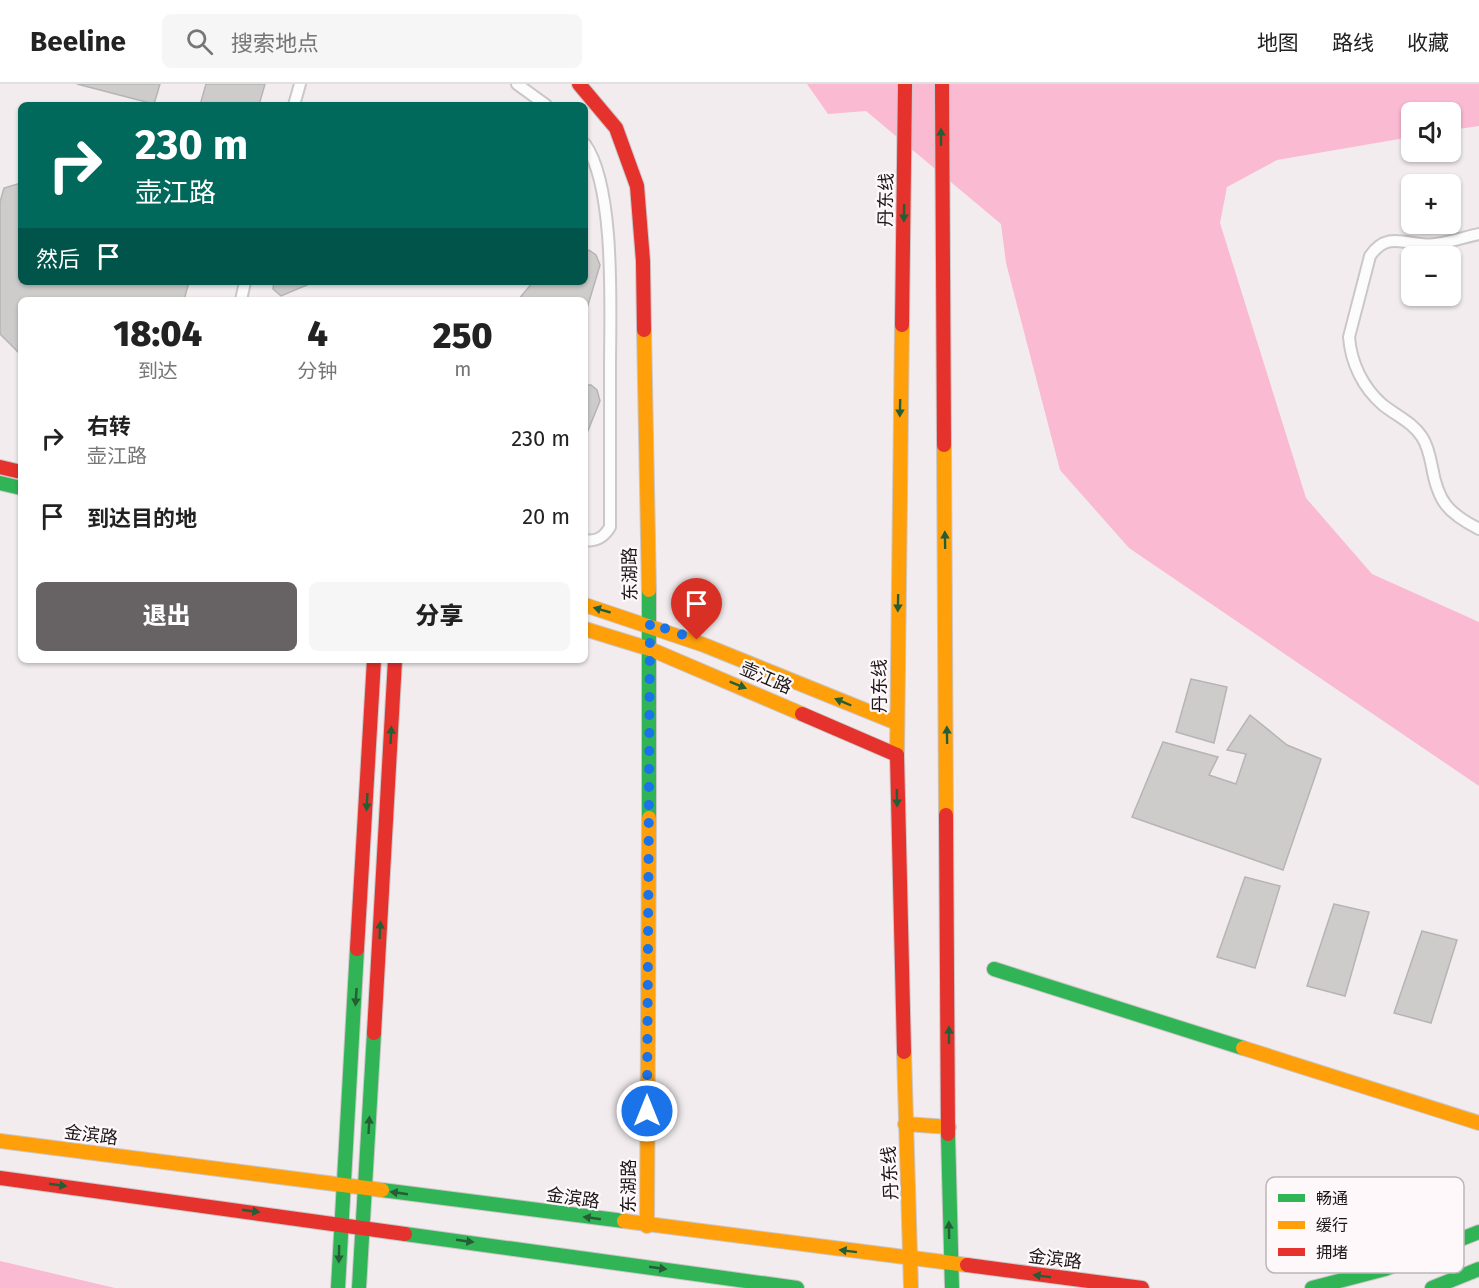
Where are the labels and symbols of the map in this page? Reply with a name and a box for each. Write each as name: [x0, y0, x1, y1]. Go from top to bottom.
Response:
one-way arrow: [936, 127, 946, 146]
street label: 丹东线: [875, 173, 897, 227]
one-way arrow: [899, 204, 909, 223]
one-way arrow: [895, 399, 905, 418]
one-way arrow: [940, 530, 950, 549]
street label: 东湖路: [619, 547, 641, 601]
pin: [671, 578, 722, 640]
one-way arrow: [893, 594, 903, 613]
one-way arrow: [593, 605, 611, 614]
street label: 壶江路: [737, 657, 795, 699]
street label: 丹东线: [869, 659, 891, 713]
one-way arrow: [730, 681, 748, 691]
one-way arrow: [834, 697, 852, 706]
one-way arrow: [942, 725, 952, 744]
one-way arrow: [386, 726, 395, 745]
one-way arrow: [892, 789, 902, 808]
one-way arrow: [363, 793, 372, 812]
one-way arrow: [375, 921, 384, 940]
one-way arrow: [351, 988, 361, 1007]
one-way arrow: [944, 1025, 954, 1044]
position arrow: [615, 1079, 679, 1143]
one-way arrow: [365, 1115, 374, 1134]
street label: 金滨路: [63, 1121, 119, 1149]
street label: 丹东线: [878, 1145, 902, 1201]
street label: 东湖路: [618, 1159, 640, 1213]
legend: [1266, 1177, 1464, 1273]
one-way arrow: [49, 1181, 68, 1190]
street label: 金滨路: [545, 1183, 601, 1213]
one-way arrow: [390, 1188, 409, 1197]
text: 畅通: [1316, 1189, 1348, 1208]
one-way arrow: [242, 1206, 261, 1216]
one-way arrow: [583, 1214, 602, 1223]
text: 缓行: [1316, 1216, 1348, 1235]
one-way arrow: [944, 1220, 954, 1239]
one-way arrow: [456, 1237, 475, 1246]
text: 拥堵: [1316, 1243, 1348, 1262]
one-way arrow: [334, 1245, 344, 1264]
street label: 金滨路: [1027, 1245, 1083, 1273]
one-way arrow: [839, 1246, 858, 1255]
one-way arrow: [649, 1264, 668, 1273]
one-way arrow: [1032, 1271, 1051, 1281]

